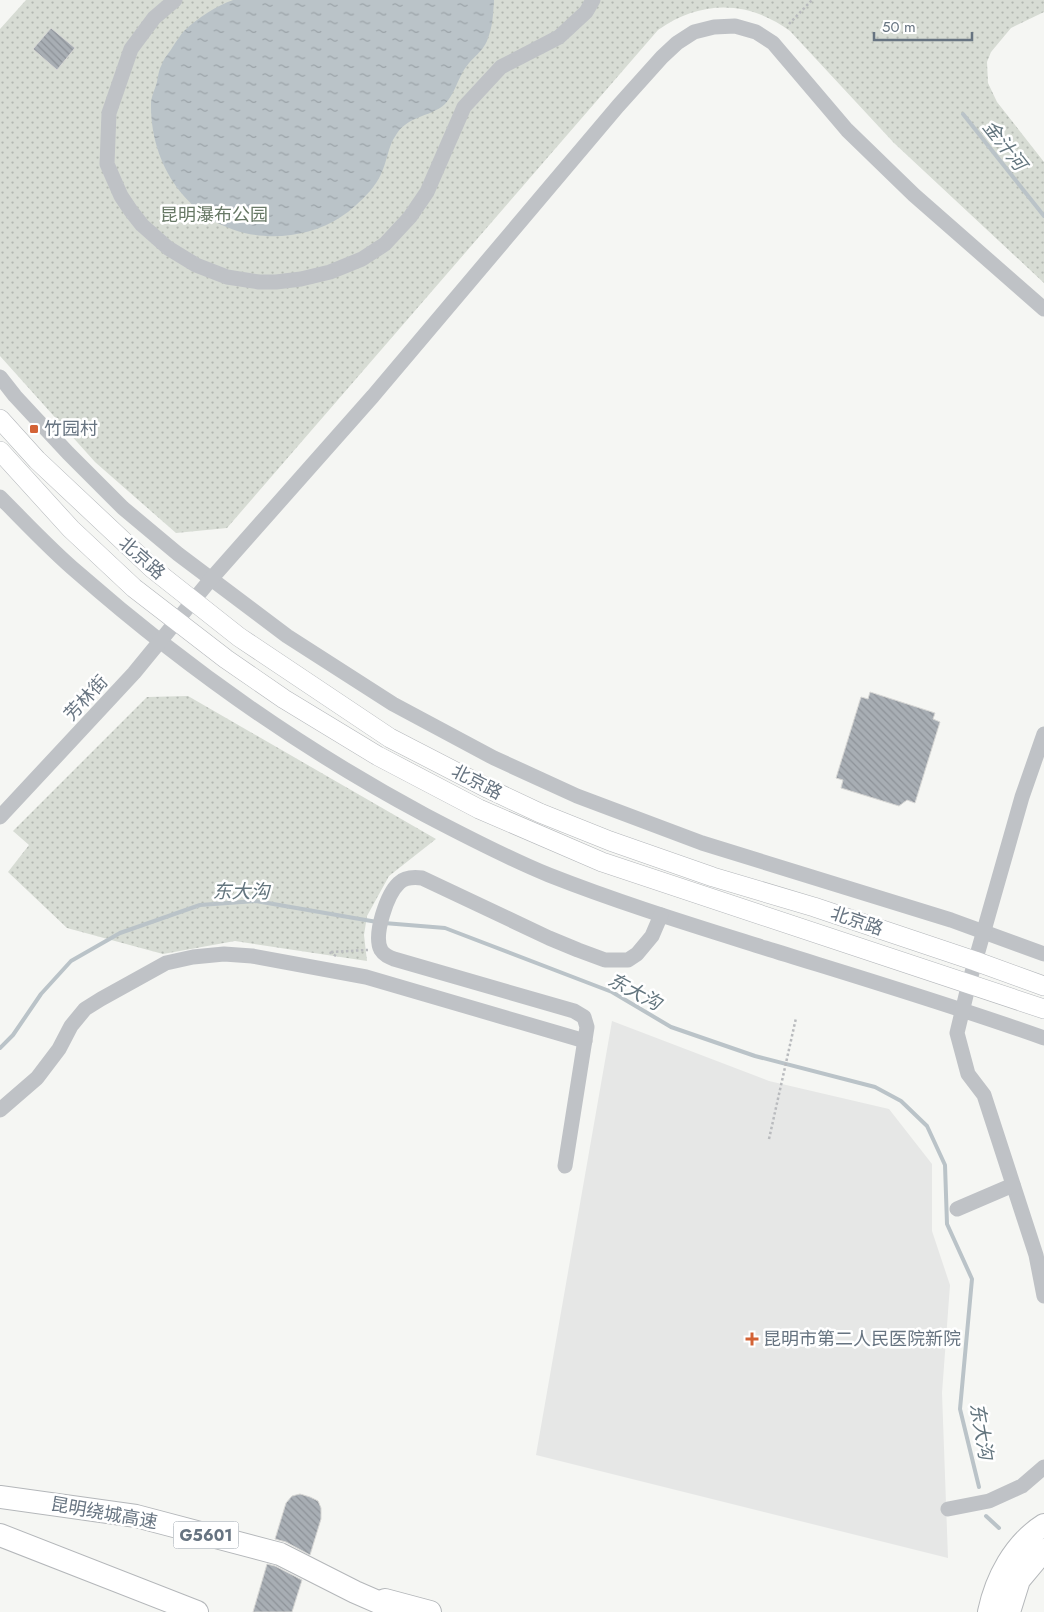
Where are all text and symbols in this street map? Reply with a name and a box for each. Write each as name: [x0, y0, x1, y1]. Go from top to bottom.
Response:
scale bar: [874, 10, 972, 42]
text: 50 m: [882, 16, 916, 38]
water label: 金汁河: [976, 115, 1035, 179]
park label: 昆明瀑布公园: [160, 202, 268, 228]
place label: 竹园村: [44, 416, 98, 442]
marker: 竹园村: [28, 423, 40, 435]
street label: 北京路: [113, 530, 171, 586]
street label: 芳林街: [58, 669, 114, 727]
street label: 北京路: [447, 758, 507, 806]
water label: 东大沟: [212, 878, 271, 905]
street label: 北京路: [827, 900, 887, 942]
water label: 东大沟: [603, 966, 668, 1018]
place label: 昆明市第二人民医院新院: [763, 1326, 961, 1352]
marker: 昆明市第二人民医院新院: [745, 1332, 759, 1346]
water label: 东大沟: [963, 1401, 1000, 1463]
street label: 昆明绕城高速: [49, 1491, 159, 1535]
road number: G5601: [174, 1522, 238, 1548]

